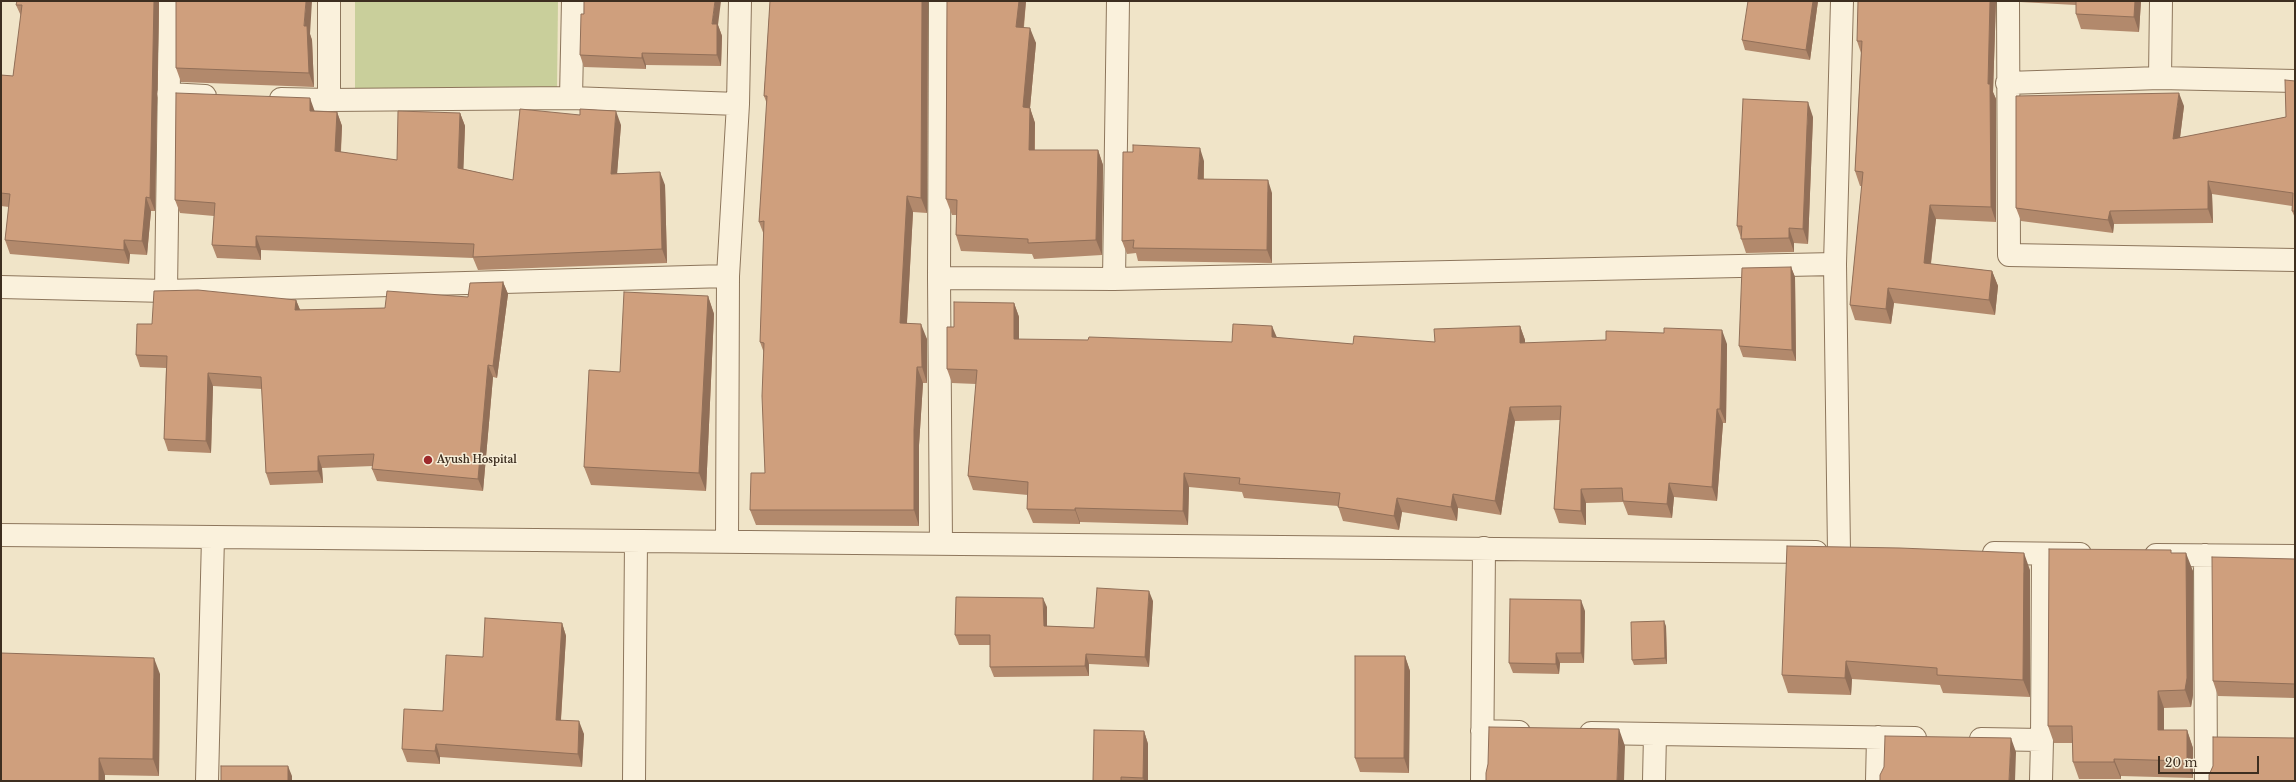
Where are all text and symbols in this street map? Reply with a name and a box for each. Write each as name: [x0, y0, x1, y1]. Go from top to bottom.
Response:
marker: Ayush Hospital: [422, 454, 434, 466]
place label: Ayush Hospital: [437, 454, 517, 466]
scale bar: [2160, 748, 2261, 774]
text: 20 m: [2165, 755, 2197, 770]

